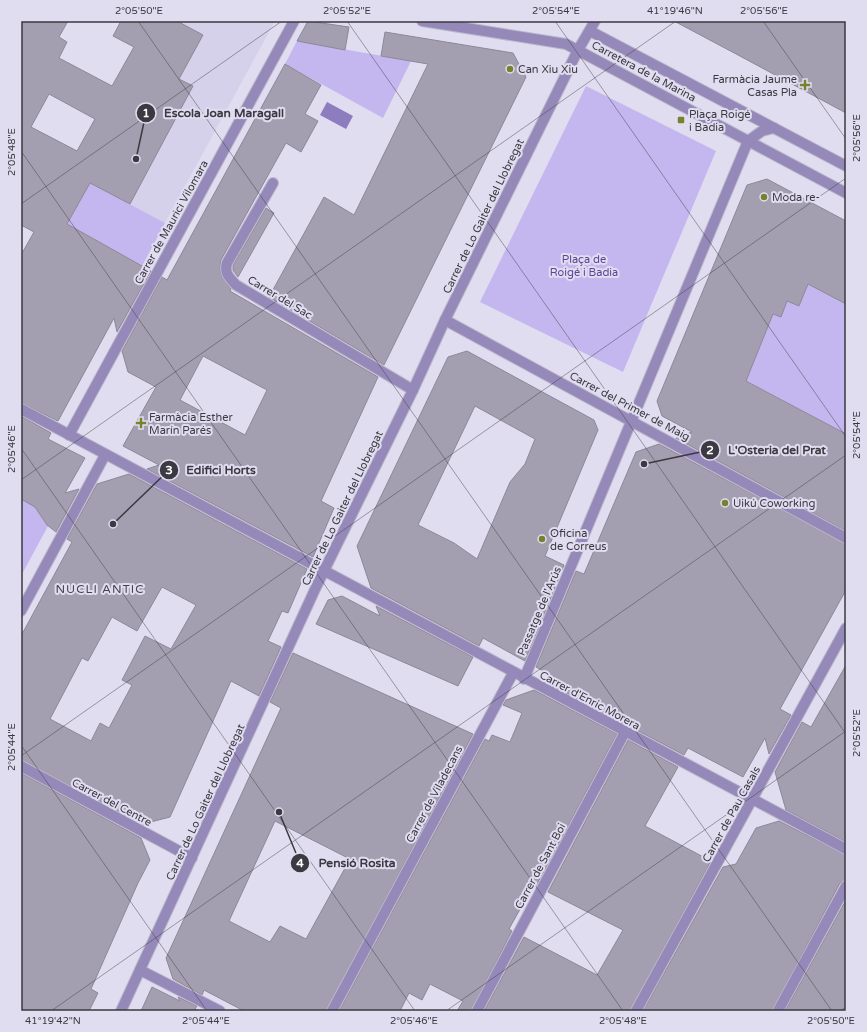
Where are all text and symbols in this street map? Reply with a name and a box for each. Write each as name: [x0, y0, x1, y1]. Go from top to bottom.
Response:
text: 2°05'50"E: [115, 5, 163, 17]
text: 2°05'52"E: [323, 5, 371, 17]
text: 2°05'54"E: [532, 5, 580, 17]
text: 41°19'46"N: [647, 5, 703, 17]
text: 2°05'56"E: [740, 5, 788, 17]
street label: Carretera de la Marina: [589, 38, 698, 104]
place label: Can Xiu Xiu: [518, 63, 578, 76]
marker: Can Xiu Xiu: [505, 64, 515, 74]
place label: Farmàcia Jaume Casas Pla: [713, 73, 797, 99]
marker: Farmàcia Jaume Casas Pla: [800, 80, 810, 90]
callout: Escola Joan Maragall: [136, 101, 292, 125]
text: 1: [142, 106, 150, 120]
text: Escola Joan Maragall: [164, 106, 284, 121]
place label: Plaça Roigé i Badia: [689, 108, 751, 134]
text: 2°05'56"E: [851, 114, 863, 162]
marker: Plaça Roigé i Badia: [676, 115, 686, 125]
text: 2°05'48"E: [6, 128, 18, 176]
street label: Carrer de Lo Gaiter del Llobregat: [440, 137, 527, 296]
street label: Carrer de Maurici Vilomara: [132, 158, 211, 286]
place label: Moda re-: [772, 191, 820, 204]
marker: Moda re-: [759, 192, 769, 202]
park label: Plaça de Roigé i Badia: [550, 253, 618, 279]
street label: Carrer del Sac: [245, 273, 314, 322]
street label: Carrer del Primer de Maig: [567, 369, 692, 444]
place label: Farmàcia Esther Marín Parés: [149, 411, 233, 437]
text: 2°05'54"E: [851, 411, 863, 459]
marker: Farmàcia Esther Marín Parés: [136, 418, 146, 428]
text: 2°05'46"E: [6, 425, 18, 473]
street label: Carrer de Lo Gaiter del Llobregat: [299, 429, 386, 588]
callout: L'Osteria del Prat: [700, 438, 834, 462]
text: 2: [706, 443, 714, 457]
text: L'Osteria del Prat: [728, 443, 826, 457]
callout: Edifici Horts: [159, 458, 264, 482]
text: 3: [165, 463, 173, 477]
text: Edifici Horts: [186, 463, 256, 477]
place label: Uikú Coworking: [733, 497, 816, 510]
marker: Uikú Coworking: [720, 498, 730, 508]
place label: Oficina de Correus: [550, 527, 607, 553]
marker: Oficina de Correus: [537, 534, 547, 544]
street label: Passatge de l'Arús: [515, 565, 564, 658]
district label: NUCLI ANTIC: [55, 582, 145, 596]
street label: Carrer d'Enric Morera: [537, 668, 642, 732]
text: 2°05'52"E: [851, 709, 863, 757]
street label: Carrer de Lo Gaiter del Llobregat: [163, 722, 247, 882]
text: 2°05'44"E: [6, 723, 18, 771]
street label: Carrer de Viladecans: [403, 744, 465, 845]
street label: Carrer de Pau Casals: [700, 764, 763, 864]
street label: Carrer del Centre: [69, 776, 154, 829]
street label: Carrer de Sant Boi: [512, 821, 568, 911]
callout: Pensió Rosita: [290, 851, 403, 875]
text: 4: [296, 856, 304, 870]
text: Pensió Rosita: [318, 856, 396, 870]
text: 41°19'42"N: [25, 1015, 81, 1027]
text: 2°05'44"E: [182, 1015, 230, 1027]
text: 2°05'46"E: [390, 1015, 438, 1027]
text: 2°05'48"E: [599, 1015, 647, 1027]
text: 2°05'50"E: [807, 1015, 855, 1027]

